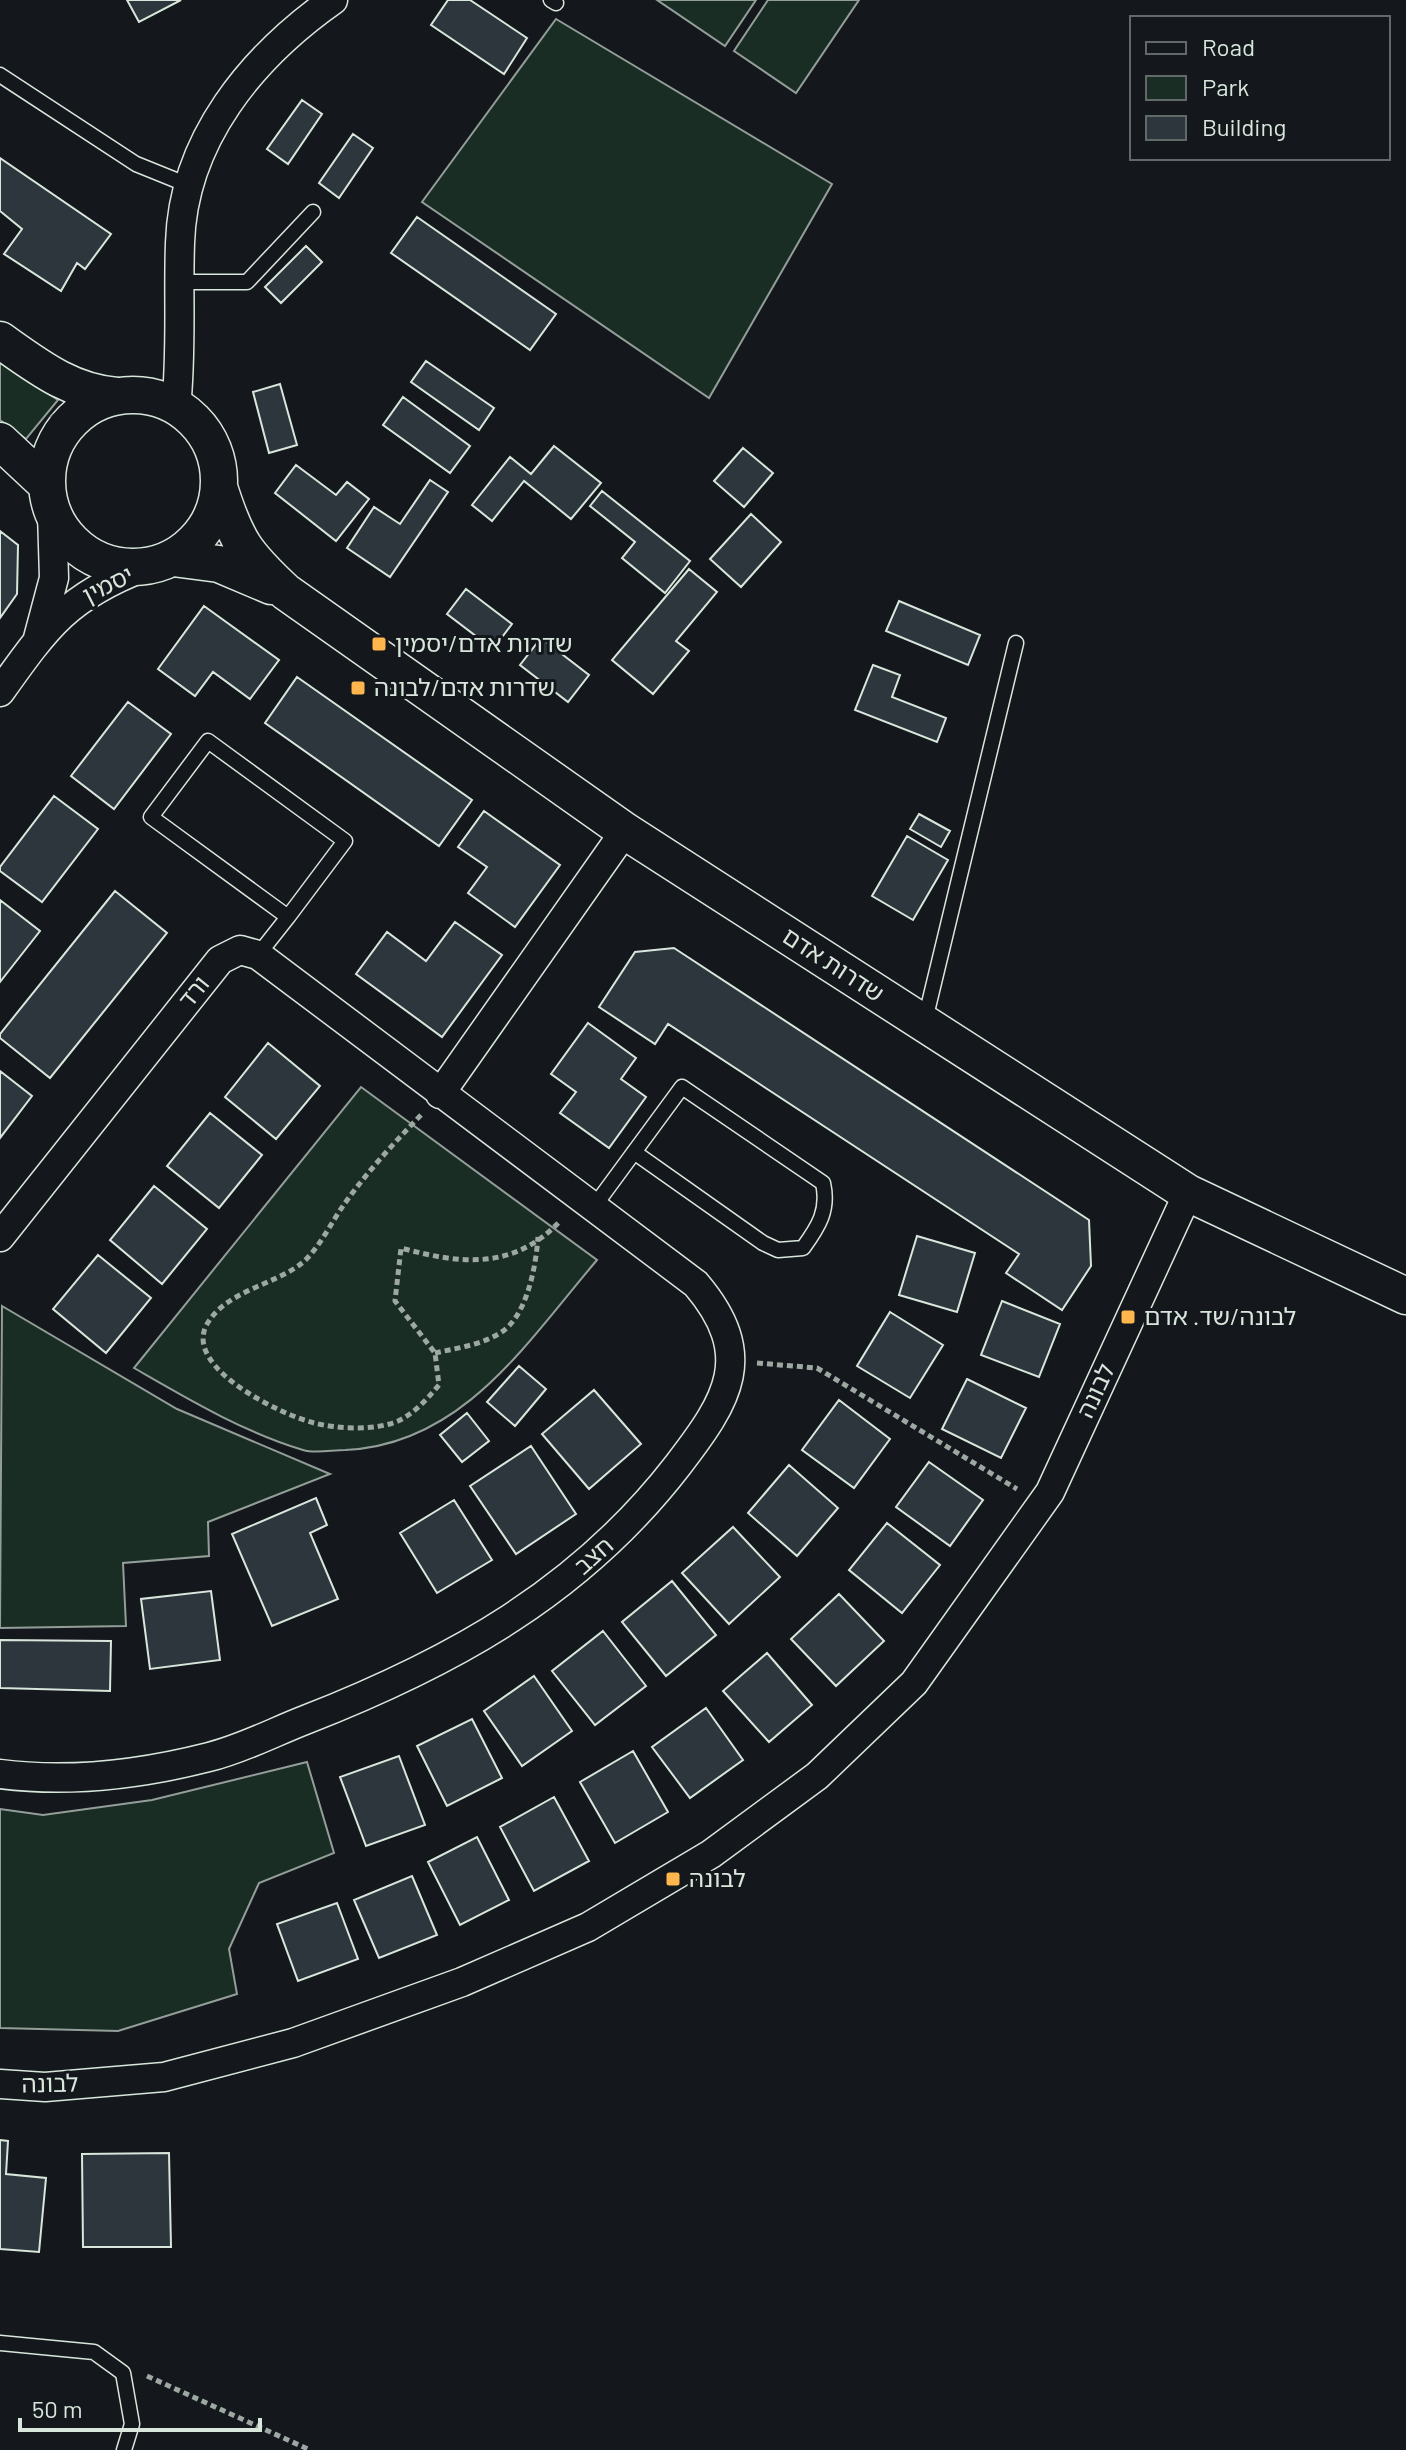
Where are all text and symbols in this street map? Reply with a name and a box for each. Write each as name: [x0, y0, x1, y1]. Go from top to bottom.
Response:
legend: [1130, 16, 1390, 160]
text: Road: [1202, 32, 1255, 61]
text: Park: [1202, 72, 1249, 101]
text: Building: [1202, 112, 1286, 141]
street label: יסמין: [77, 559, 138, 609]
place label: שדרות אדם/יסמין: [395, 628, 572, 657]
marker: שדרות אדם/יסמין: [370, 635, 388, 653]
place label: שדרות אדם/לבונה: [374, 672, 555, 701]
marker: שדרות אדם/לבונה: [349, 679, 367, 697]
street label: שדרות אדם: [778, 920, 890, 1007]
street label: ורד: [171, 969, 214, 1013]
place label: לבונה/שד. אדם: [1144, 1301, 1296, 1330]
marker: לבונה/שד. אדם: [1119, 1308, 1137, 1326]
street label: לבונה: [1070, 1359, 1120, 1422]
street label: חצב: [568, 1530, 618, 1580]
place label: לבונה: [689, 1863, 746, 1892]
marker: לבונה: [664, 1870, 682, 1888]
street label: לבונה: [21, 2068, 79, 2097]
scale bar: [20, 2382, 260, 2432]
text: 50 m: [32, 2394, 83, 2423]

